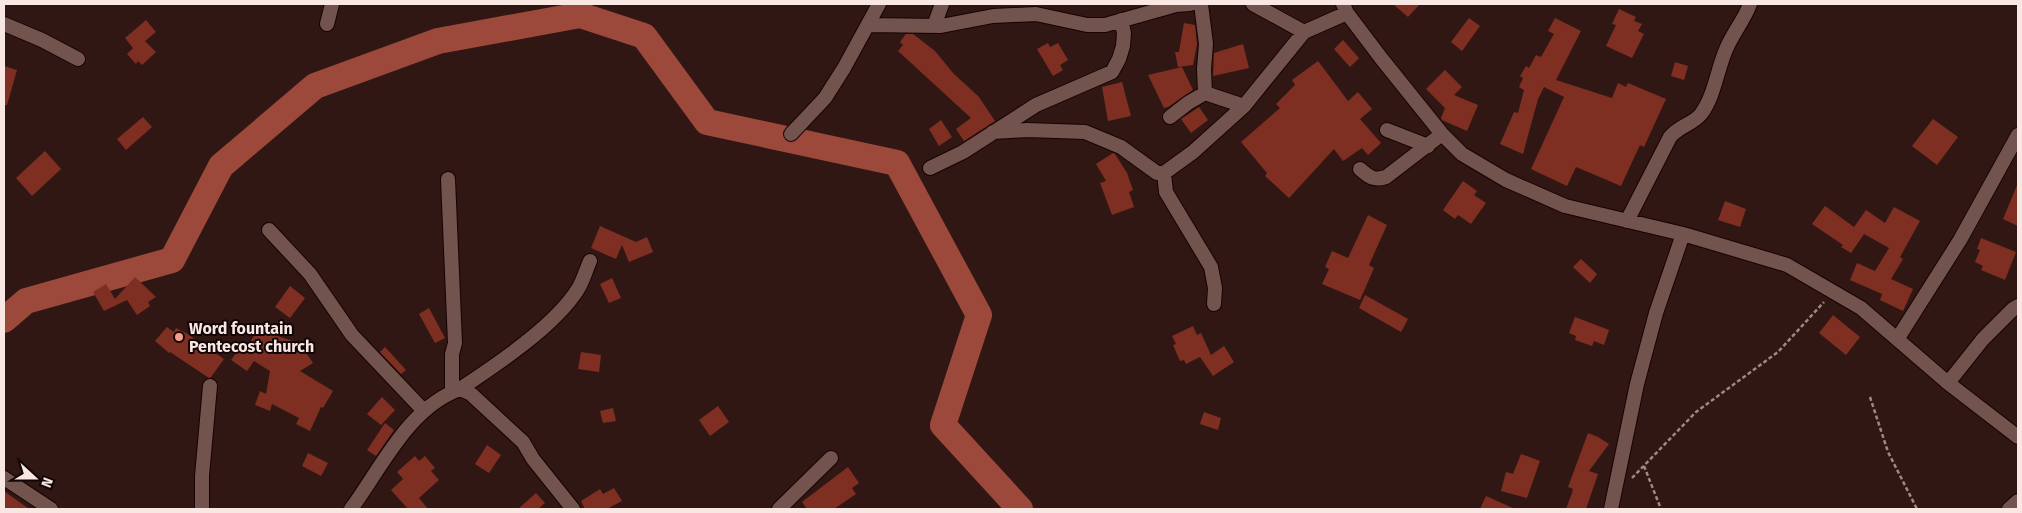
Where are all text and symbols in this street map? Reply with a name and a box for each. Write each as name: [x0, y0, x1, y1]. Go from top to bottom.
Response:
place label: Word fountain Pentecost church: [189, 319, 314, 356]
marker: Word fountain Pentecost church: [173, 331, 185, 343]
north arrow: [10, 453, 60, 503]
text: N: [37, 475, 56, 490]

